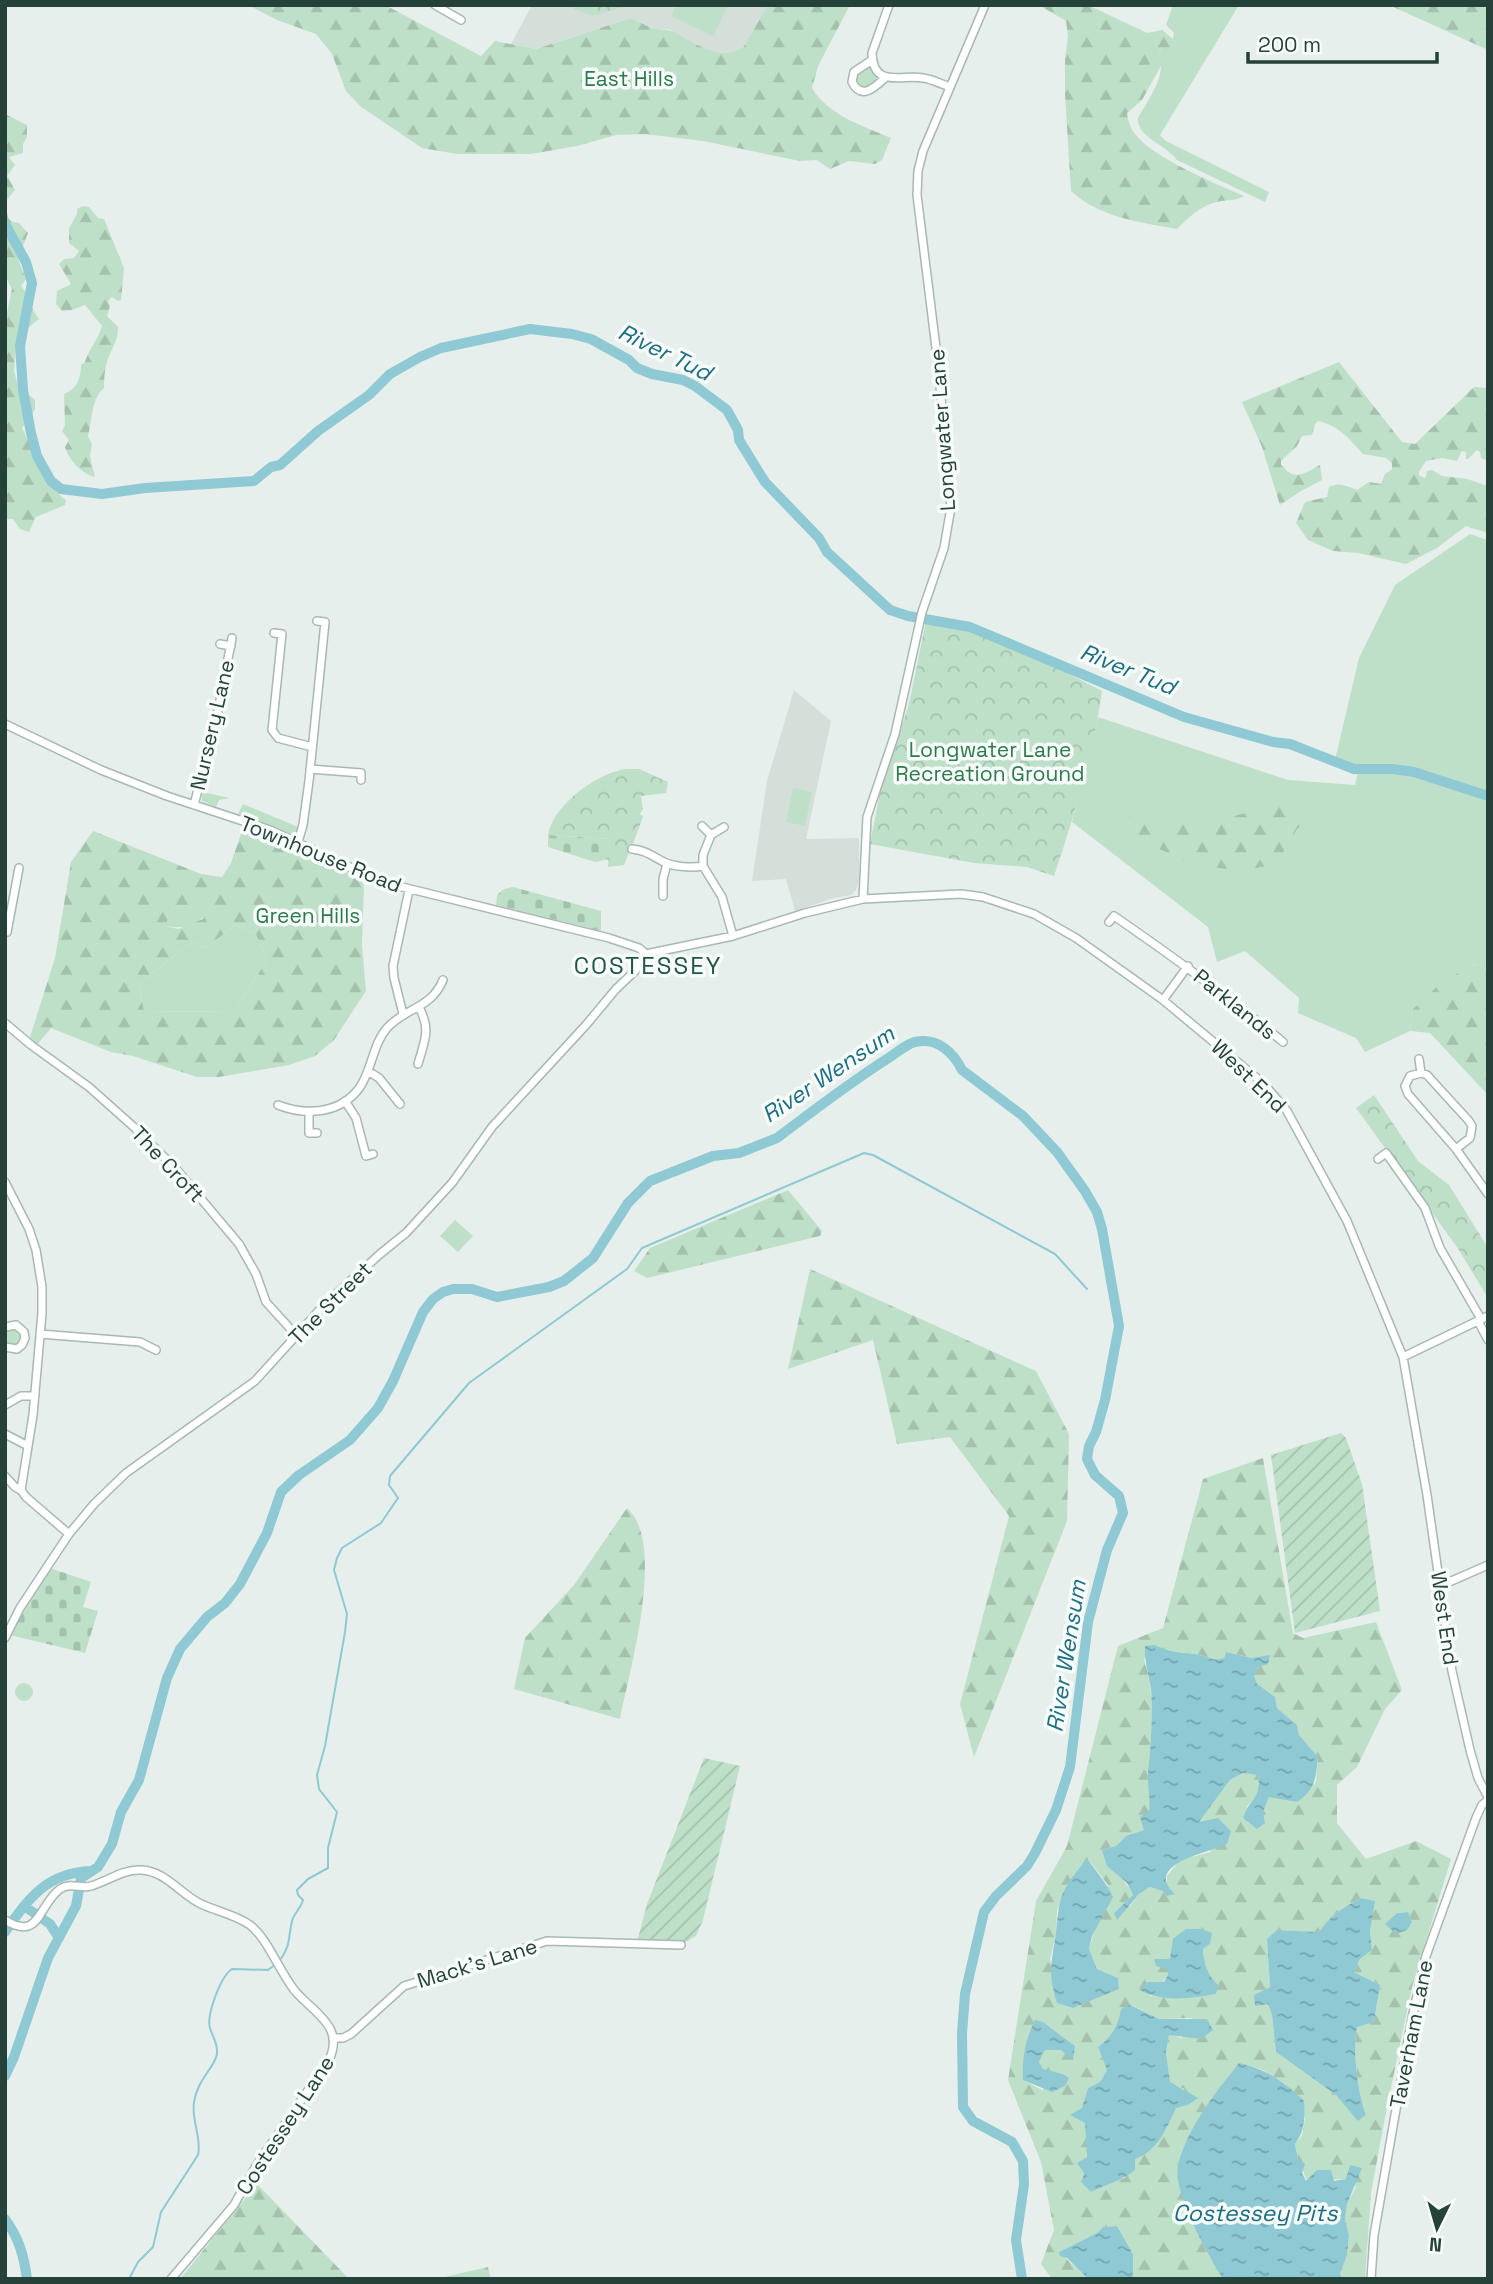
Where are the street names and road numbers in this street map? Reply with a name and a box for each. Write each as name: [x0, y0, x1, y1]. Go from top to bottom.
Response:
street label: Longwater Lane: [923, 348, 961, 512]
street label: Nursery Lane: [184, 657, 240, 793]
street label: Townhouse Road: [236, 809, 406, 899]
street label: Parklands: [1188, 963, 1282, 1045]
street label: West End: [1206, 1033, 1292, 1119]
street label: The Croft: [126, 1120, 210, 1208]
street label: The Street: [283, 1256, 377, 1350]
street label: West End: [1425, 1569, 1465, 1667]
street label: Mack's Lane: [414, 1932, 540, 1994]
street label: Taverham Lane: [1383, 1958, 1439, 2110]
street label: Costessey Lane: [230, 2050, 340, 2200]

